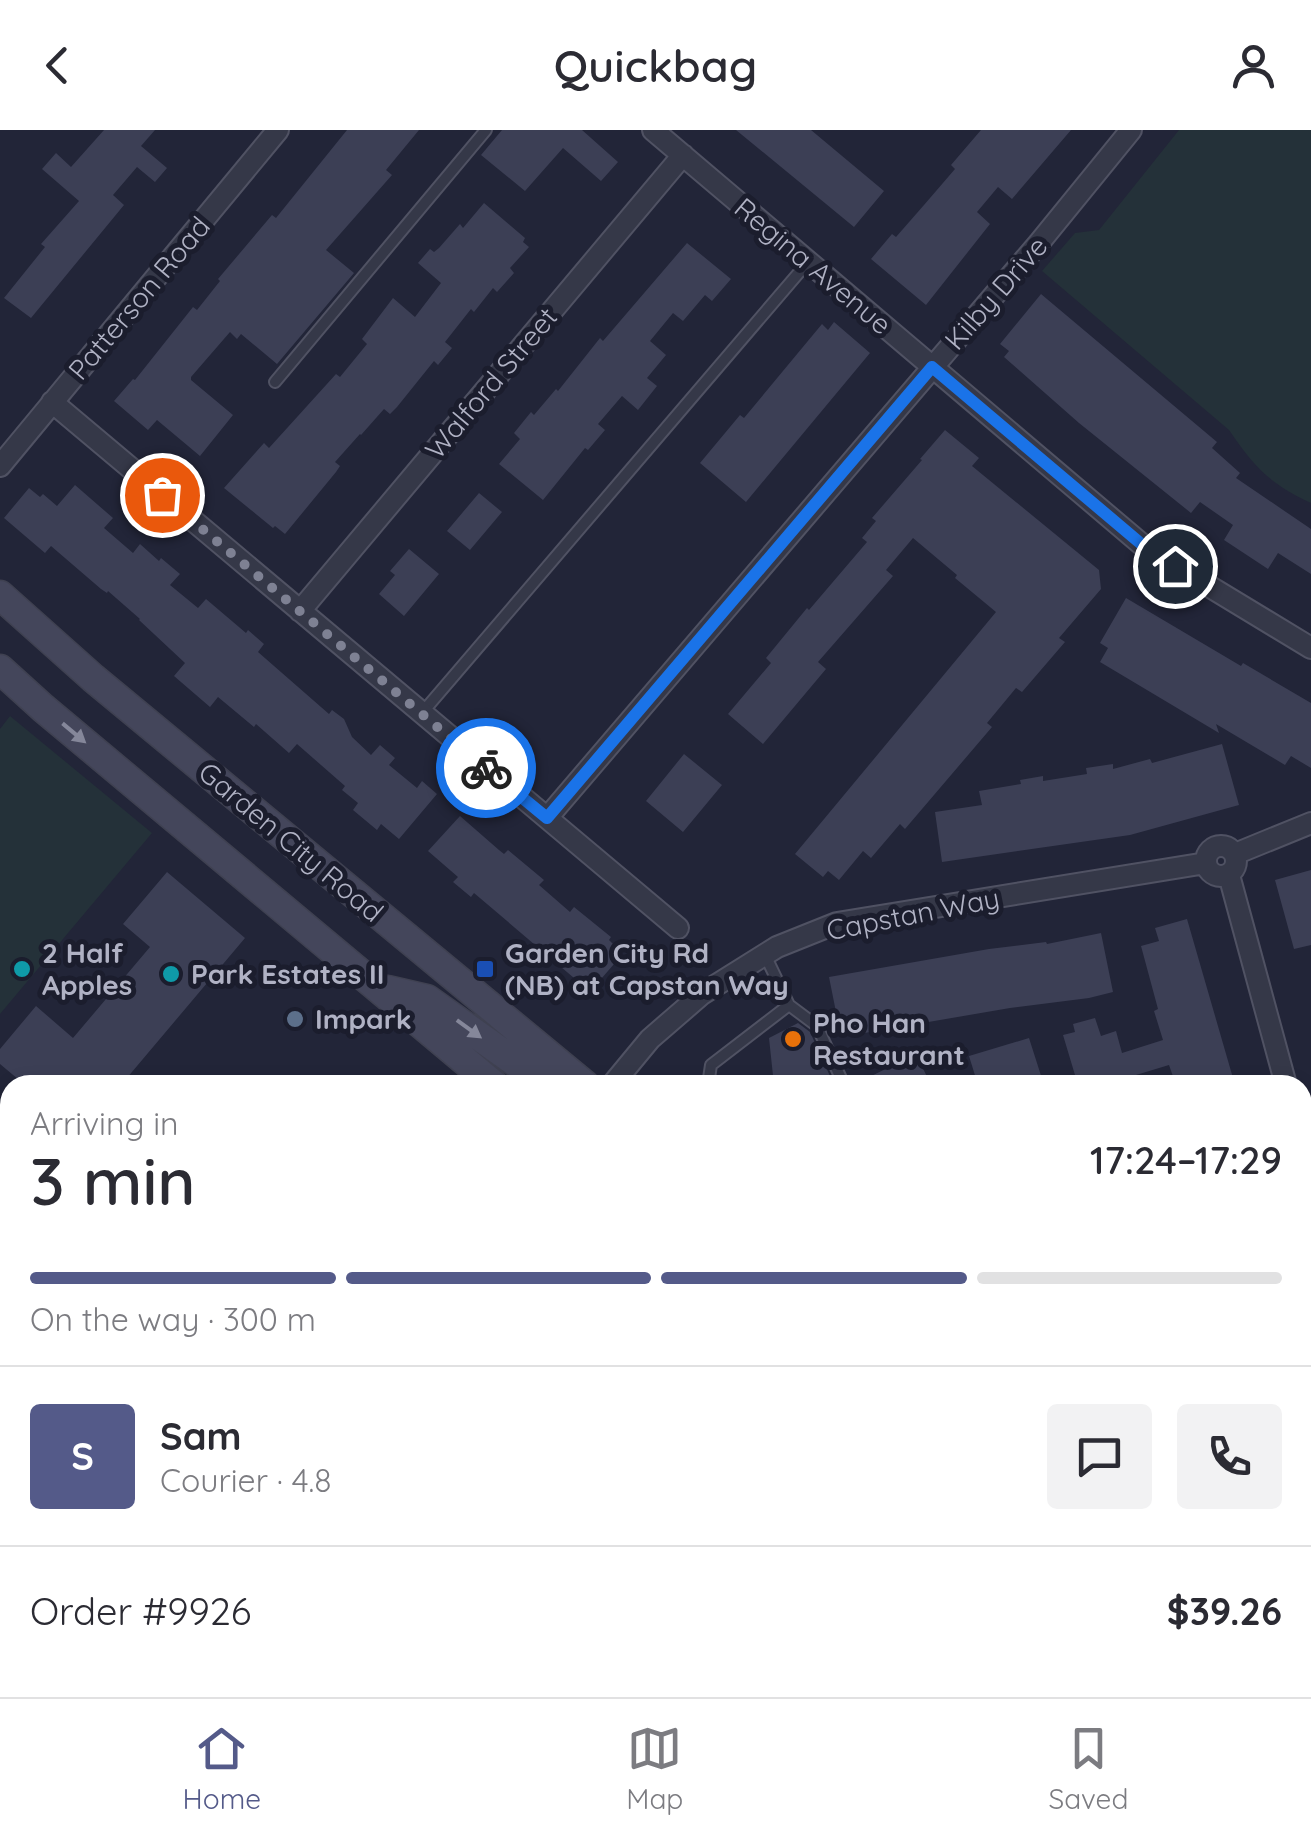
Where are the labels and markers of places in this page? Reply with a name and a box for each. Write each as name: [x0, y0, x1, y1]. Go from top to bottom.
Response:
pin: [120, 453, 205, 538]
pin: [1133, 524, 1218, 609]
place label: 2 Half Apples: [42, 935, 132, 1002]
place label: Garden City Rd (NB) at Capstan Way: [505, 935, 789, 1002]
place label: Park Estates II: [191, 956, 384, 991]
marker: 2 Half Apples: [11, 958, 33, 980]
marker: Garden City Rd (NB) at Capstan Way: [474, 958, 496, 980]
marker: Park Estates II: [160, 963, 182, 985]
place label: Impark: [315, 1001, 412, 1036]
place label: Pho Han Restaurant: [813, 1005, 965, 1072]
marker: Impark: [284, 1008, 306, 1030]
marker: Pho Han Restaurant: [782, 1028, 804, 1050]

